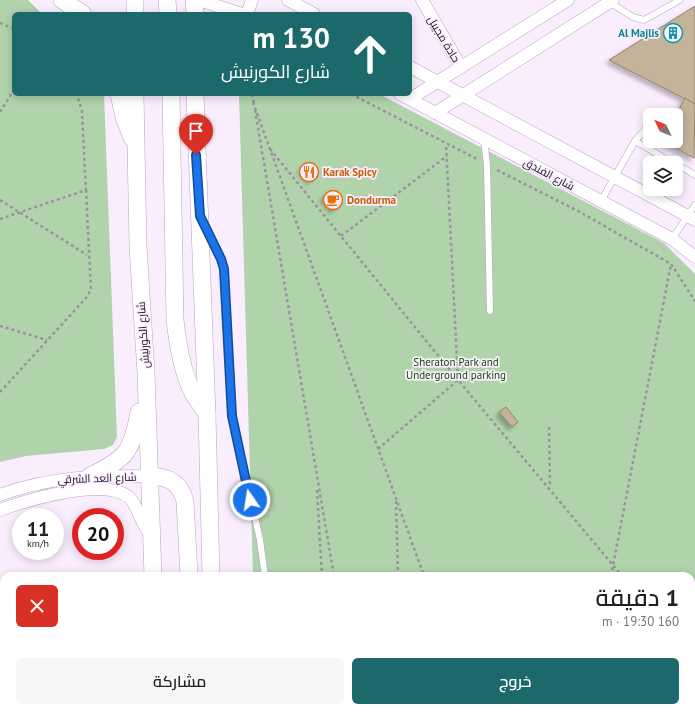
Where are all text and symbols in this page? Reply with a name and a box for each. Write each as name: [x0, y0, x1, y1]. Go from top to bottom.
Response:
street label: حادة مجيبل: [425, 13, 463, 65]
text: 130 m: [253, 19, 330, 56]
building icon: Al Majlis: [662, 22, 684, 44]
place label: Al Majlis: [618, 26, 659, 40]
icon: ahead: [344, 28, 396, 80]
text: شارع الكورنيش: [221, 60, 330, 83]
north arrow: [643, 108, 683, 148]
map controls: [643, 108, 683, 196]
pin: [179, 114, 213, 155]
icon: arrive: [185, 120, 207, 142]
street label: شارع الفندق: [521, 155, 577, 194]
button: layers: [643, 156, 683, 196]
restaurant icon: Karak Spicy: [298, 161, 320, 183]
place label: Karak Spicy: [323, 165, 378, 179]
cafe icon: Dondurma: [322, 189, 344, 211]
place label: Dondurma: [347, 193, 396, 207]
street label: شارع الكورنيش: [134, 301, 153, 369]
park label: Sheraton Park and Underground parking: [406, 355, 506, 382]
street label: شارع العد الشرقي: [57, 470, 137, 488]
position arrow: [229, 479, 271, 521]
speed limit sign: 20: [72, 508, 124, 560]
text: 11: [27, 516, 49, 542]
text: km/h: [27, 537, 49, 550]
text: 1 دقيقة: [595, 582, 679, 613]
button: close: [16, 585, 58, 627]
text: 160 m · 19:30: [602, 613, 679, 630]
button: مشاركة: [16, 658, 344, 704]
button: خروج: [352, 658, 679, 704]

